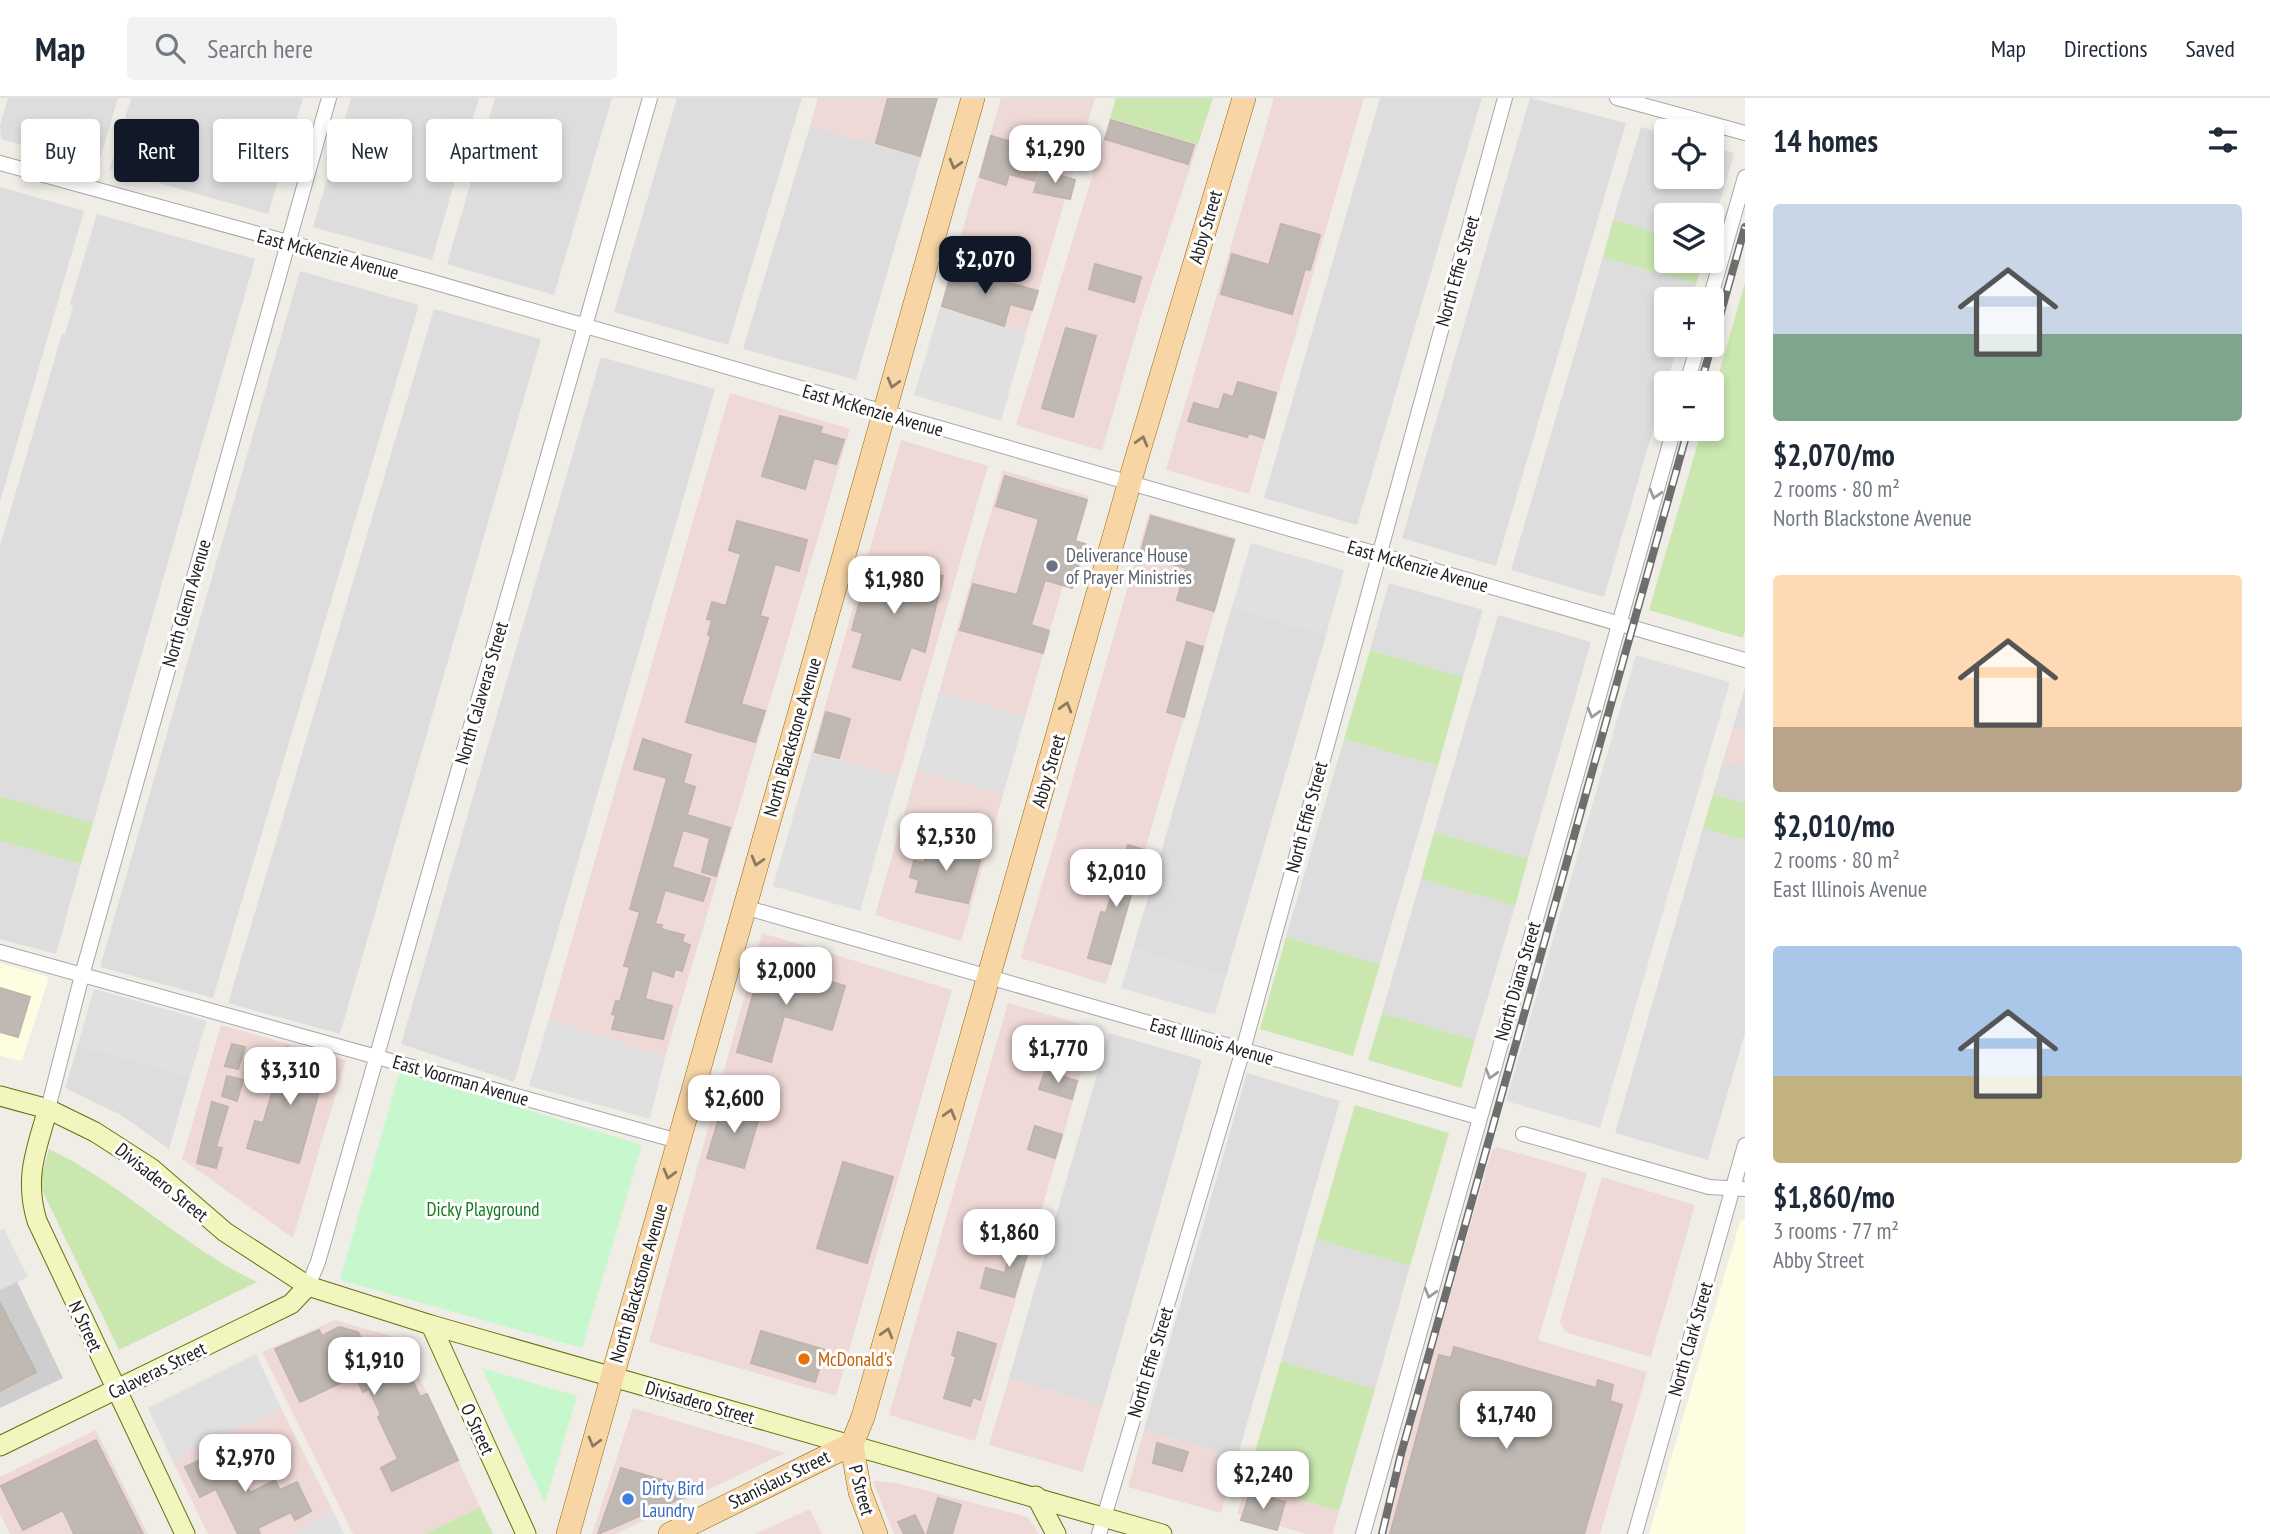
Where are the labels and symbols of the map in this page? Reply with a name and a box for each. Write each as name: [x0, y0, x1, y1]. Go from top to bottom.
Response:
pin: $1,290: [998, 126, 1112, 185]
one-way arrow: [948, 158, 963, 170]
street label: Abby Street: [1183, 187, 1227, 266]
street label: North Effie Street: [1430, 212, 1484, 329]
street label: East McKenzie Avenue: [255, 224, 402, 284]
pin: $2,070: [928, 236, 1042, 296]
one-way arrow: [887, 377, 902, 389]
street label: East McKenzie Avenue: [800, 378, 946, 442]
one-way arrow: [1133, 435, 1148, 447]
one-way arrow: [1649, 488, 1664, 500]
street label: East McKenzie Avenue: [1345, 534, 1491, 598]
street label: North Glenn Avenue: [156, 536, 216, 670]
place label: Deliverance House of Prayer Ministries: [1066, 543, 1192, 589]
pin: $1,980: [837, 556, 951, 616]
marker: Deliverance House of Prayer Ministries: [1044, 558, 1060, 574]
street label: North Calaveras Street: [449, 618, 513, 767]
street label: North Blackstone Avenue: [758, 655, 826, 819]
one-way arrow: [1058, 701, 1073, 713]
one-way arrow: [1587, 707, 1602, 719]
street label: Abby Street: [1026, 731, 1070, 810]
street label: North Effie Street: [1280, 758, 1333, 875]
pin: $2,530: [889, 814, 1003, 873]
pin: $2,010: [1059, 850, 1173, 909]
one-way arrow: [751, 854, 765, 866]
street label: North Diana Street: [1489, 918, 1546, 1043]
pin: $2,000: [729, 948, 843, 1007]
street label: East Illinois Avenue: [1147, 1012, 1277, 1070]
pin: $1,770: [1001, 1026, 1115, 1085]
pin: $3,310: [233, 1048, 347, 1107]
street label: East Voorman Avenue: [390, 1049, 532, 1111]
one-way arrow: [1484, 1067, 1499, 1079]
pin: $2,600: [677, 1076, 791, 1135]
one-way arrow: [942, 1108, 957, 1120]
street label: Divisadero Street: [111, 1137, 214, 1227]
one-way arrow: [663, 1168, 677, 1180]
park label: Dicky Playground: [426, 1197, 540, 1221]
street label: North Blackstone Avenue: [604, 1201, 672, 1365]
pin: $1,860: [952, 1210, 1066, 1269]
street label: North Clark Street: [1662, 1278, 1718, 1399]
one-way arrow: [1423, 1286, 1438, 1298]
street label: N Street: [64, 1297, 109, 1356]
street label: North Effie Street: [1122, 1303, 1178, 1420]
one-way arrow: [879, 1327, 894, 1339]
street label: Calaveras Street: [104, 1336, 211, 1404]
pin: $1,910: [317, 1338, 431, 1397]
place label: McDonald's: [818, 1347, 893, 1371]
marker: McDonald's: [796, 1351, 812, 1367]
street label: Divisadero Street: [643, 1375, 758, 1429]
pin: $1,740: [1449, 1392, 1563, 1451]
street label: O Street: [456, 1400, 501, 1459]
pin: $2,970: [188, 1434, 302, 1494]
one-way arrow: [587, 1436, 602, 1448]
street label: Stanislaus Street: [724, 1444, 834, 1514]
pin: $2,240: [1206, 1452, 1320, 1511]
street label: P Street: [844, 1462, 880, 1519]
place label: Dirty Bird Laundry: [642, 1476, 704, 1522]
marker: Dirty Bird Laundry: [620, 1491, 636, 1507]

